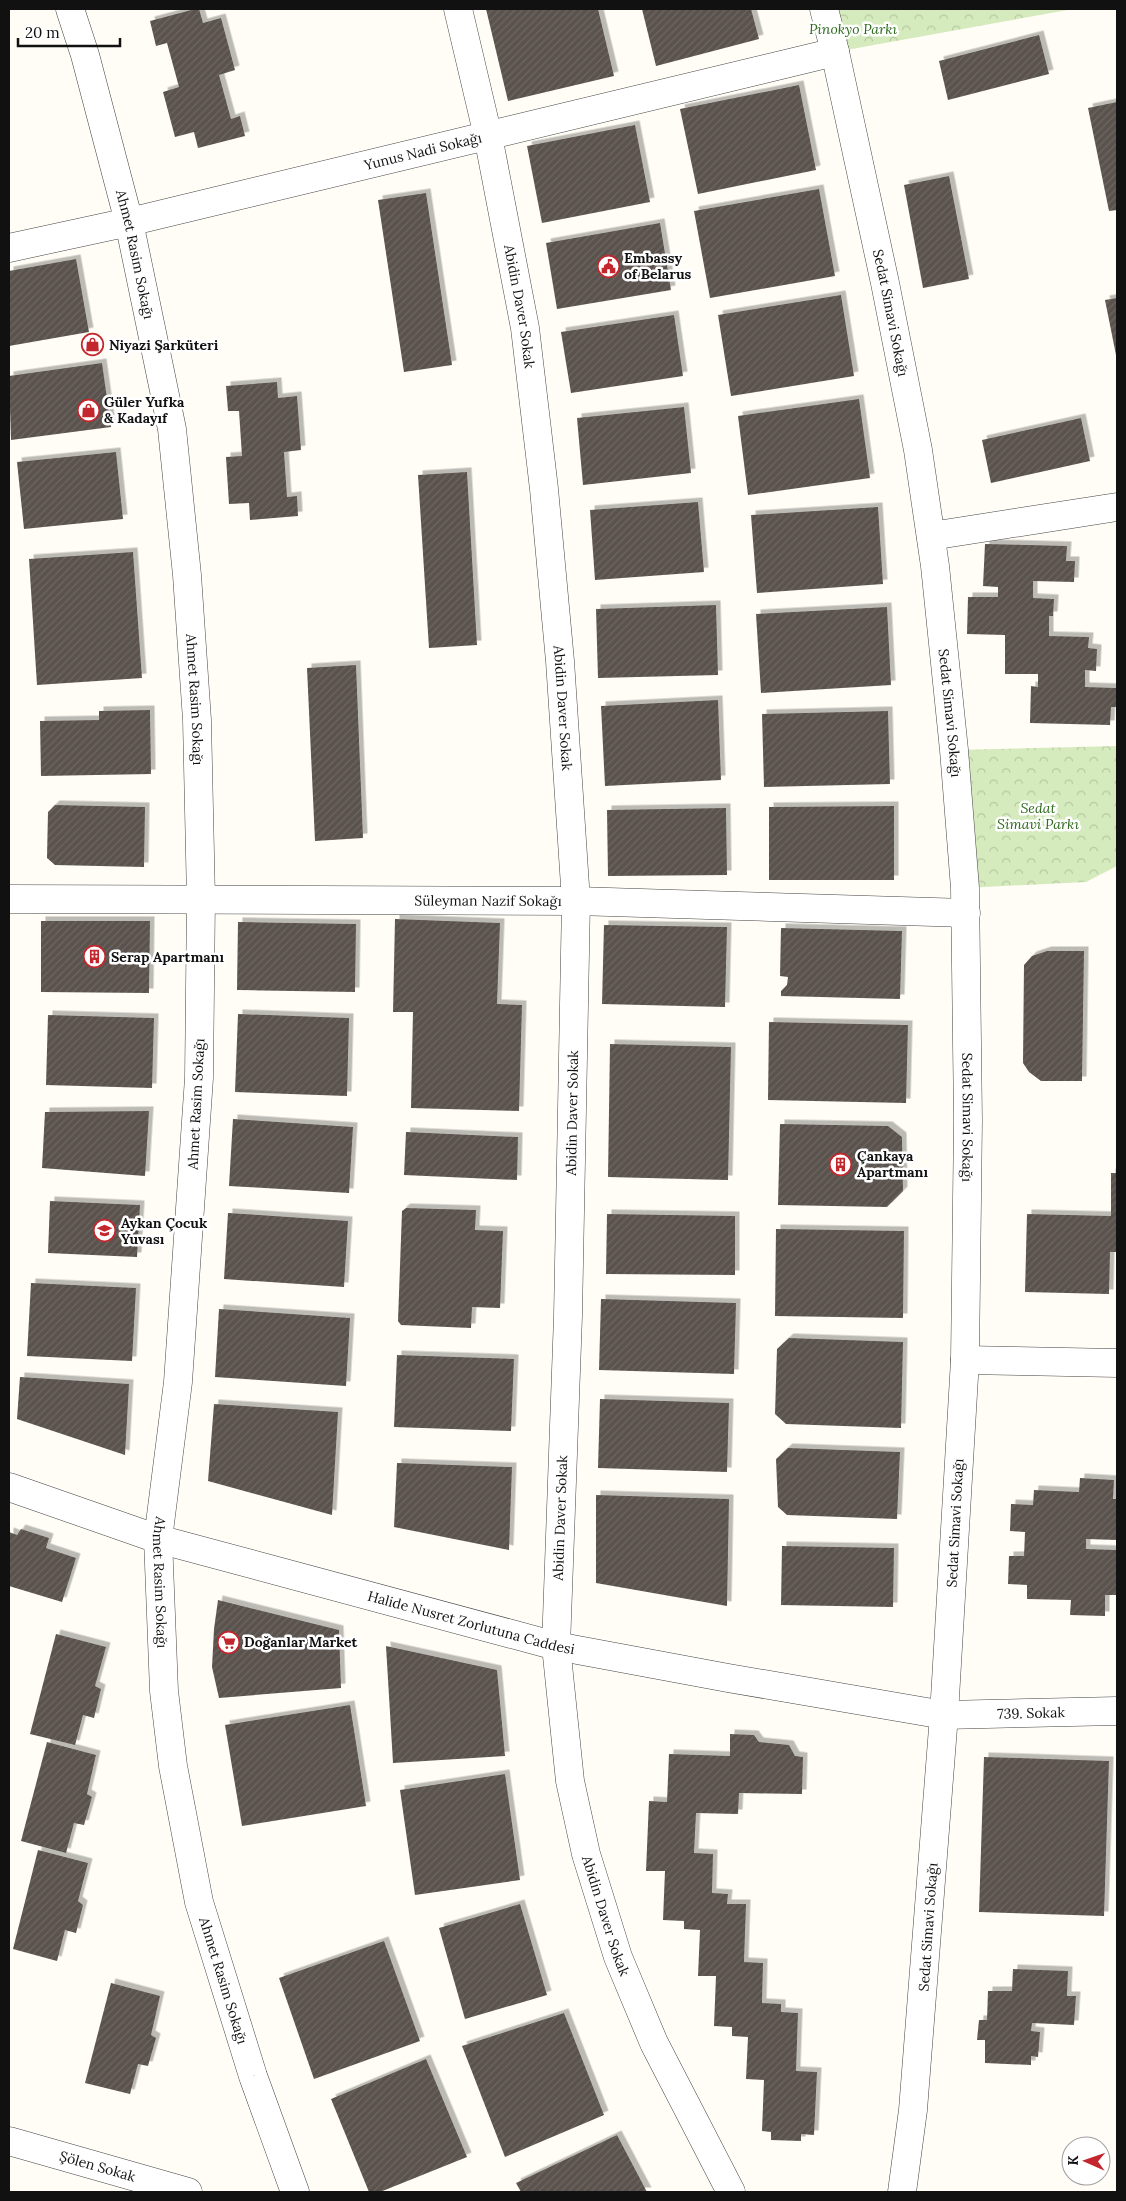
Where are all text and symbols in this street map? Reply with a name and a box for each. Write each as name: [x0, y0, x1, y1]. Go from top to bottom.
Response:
scale bar: [18, 15, 120, 47]
park label: Pinokyo Parkı: [809, 20, 898, 38]
text: 20 m: [25, 23, 60, 42]
street label: Yunus Nadi Sokağı: [361, 128, 484, 174]
street label: Ahmet Rasim Sokağı: [112, 187, 158, 321]
street label: Abidin Daver Sokak: [500, 242, 539, 370]
street label: Sedat Simavi Sokağı: [869, 248, 912, 378]
place label: Embassy of Belarus: [624, 249, 692, 283]
public building icon: Embassy of Belarus: [596, 254, 620, 278]
shop icon: Niyazi Şarküteri: [81, 333, 105, 357]
place label: Niyazi Şarküteri: [109, 336, 219, 354]
place label: Güler Yufka & Kadayıf: [104, 393, 185, 427]
shop icon: Güler Yufka & Kadayıf: [76, 398, 100, 422]
street label: Ahmet Rasim Sokağı: [182, 632, 207, 766]
street label: Abidin Daver Sokak: [549, 644, 576, 772]
street label: Sedat Simavi Sokağı: [935, 648, 965, 778]
park label: Sedat Simavi Parkı: [997, 799, 1079, 833]
street label: Süleyman Nazif Sokağı: [414, 891, 562, 910]
building icon: Serap Apartmanı: [83, 945, 107, 969]
place label: Serap Apartmanı: [111, 948, 225, 966]
street label: Ahmet Rasim Sokağı: [184, 1038, 208, 1171]
street label: Abidin Daver Sokak: [562, 1050, 582, 1177]
street label: Sedat Simavi Sokağı: [958, 1053, 977, 1182]
place label: Çankaya Apartmanı: [857, 1147, 929, 1181]
building icon: Çankaya Apartmanı: [829, 1152, 853, 1176]
place label: Aykan Çocuk Yuvası: [121, 1214, 208, 1248]
school or university icon: Aykan Çocuk Yuvası: [93, 1219, 117, 1243]
street label: Abidin Daver Sokak: [549, 1455, 571, 1582]
street label: Sedat Simavi Sokağı: [943, 1458, 967, 1588]
street label: Ahmet Rasim Sokağı: [149, 1514, 171, 1649]
street label: Halide Nusret Zorlutuna Caddesi: [366, 1587, 576, 1658]
supermarket icon: Doğanlar Market: [216, 1630, 240, 1654]
place label: Doğanlar Market: [244, 1633, 358, 1651]
street label: 739. Sokak: [997, 1703, 1065, 1723]
street label: Abidin Daver Sokak: [578, 1852, 634, 1979]
street label: Sedat Simavi Sokağı: [915, 1862, 941, 1992]
street label: Ahmet Rasim Sokağı: [195, 1914, 252, 2046]
north arrow: [1061, 2136, 1111, 2186]
street label: Şölen Sokak: [57, 2147, 138, 2186]
text: K: [1064, 2155, 1082, 2166]

